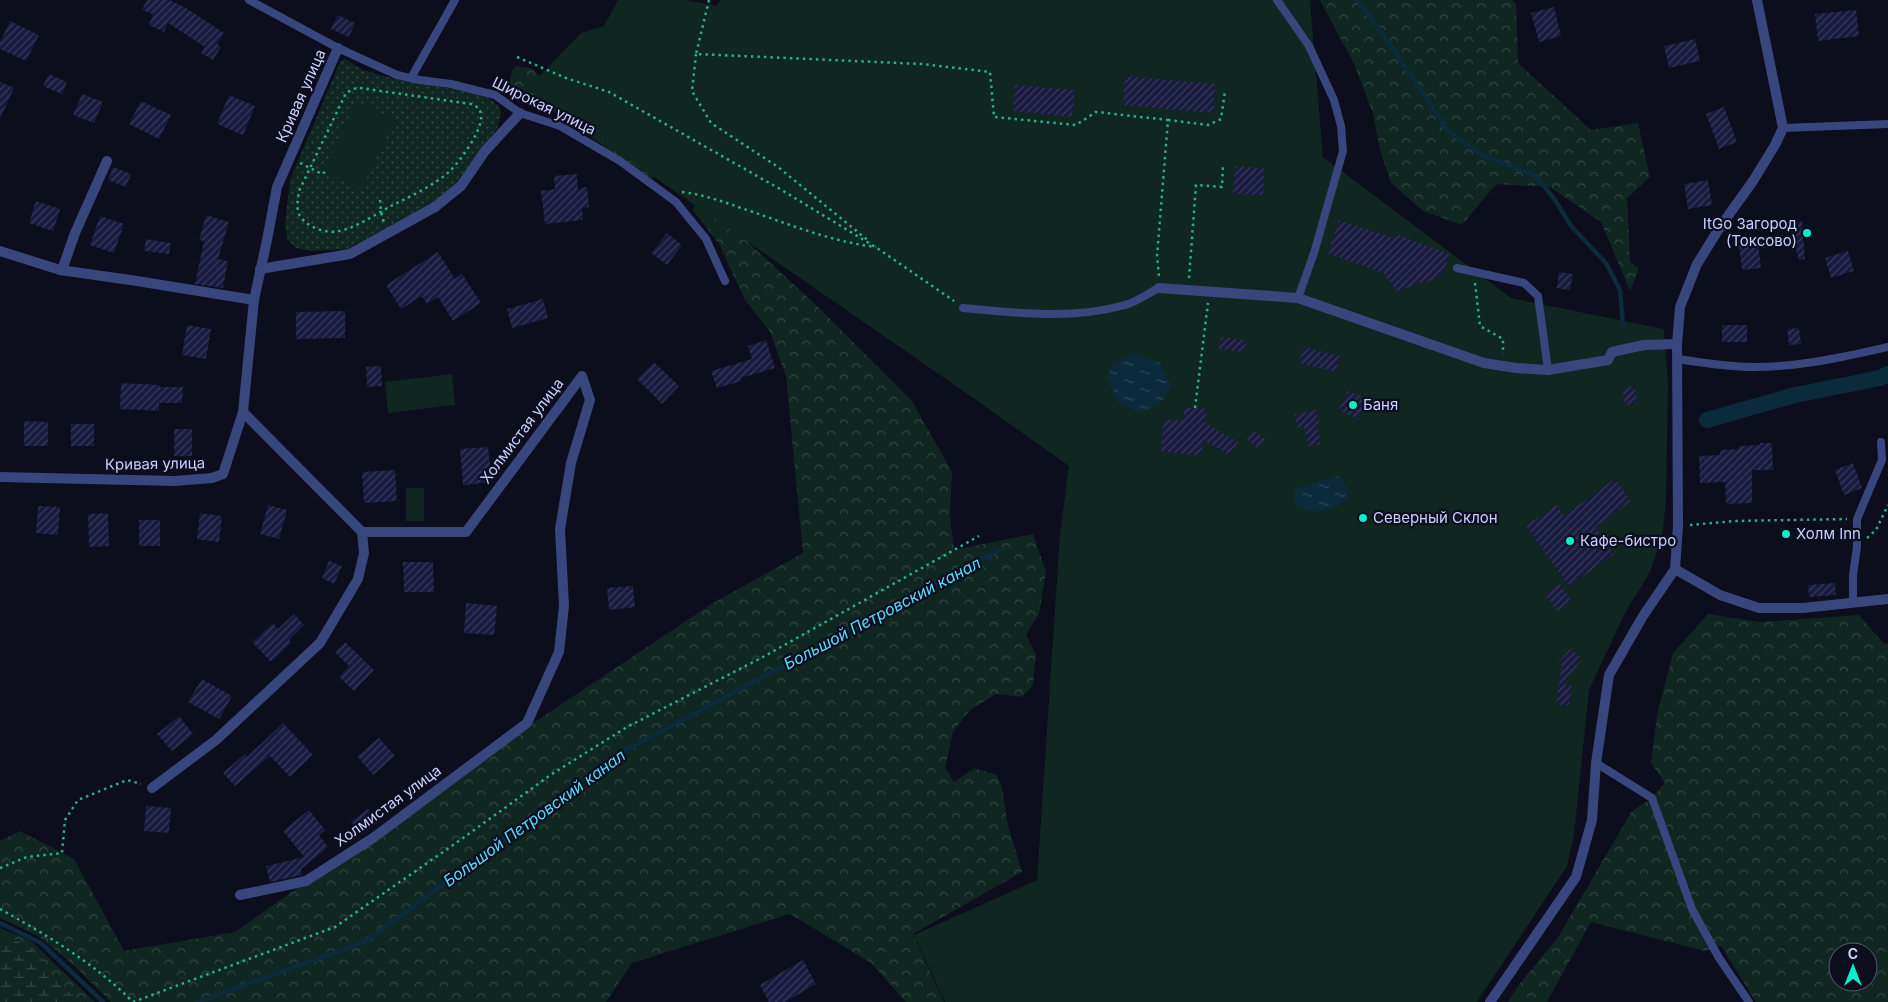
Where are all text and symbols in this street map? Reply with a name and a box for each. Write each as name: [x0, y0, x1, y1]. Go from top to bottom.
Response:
street label: Кривая улица: [271, 46, 330, 145]
street label: Широкая улица: [489, 72, 599, 139]
place label: ItGo Загород (Токсово): [1703, 214, 1797, 250]
marker: ItGo Загород (Токсово): [1801, 227, 1813, 239]
street label: Холмистая улица: [476, 374, 567, 487]
place label: Баня: [1363, 395, 1398, 414]
marker: Баня: [1347, 399, 1359, 411]
street label: Кривая улица: [105, 453, 205, 474]
place label: Северный Склон: [1373, 508, 1498, 527]
marker: Северный Склон: [1357, 512, 1369, 524]
place label: Холм Inn: [1796, 524, 1861, 543]
marker: Холм Inn: [1780, 528, 1792, 540]
place label: Кафе-бистро: [1580, 531, 1676, 550]
marker: Кафе-бистро: [1564, 535, 1576, 547]
water label: Большой Петровский канал: [780, 552, 984, 674]
water label: Большой Петровский канал: [439, 745, 629, 891]
street label: Холмистая улица: [331, 761, 445, 851]
north arrow: [1828, 942, 1878, 992]
text: С: [1848, 945, 1858, 962]

